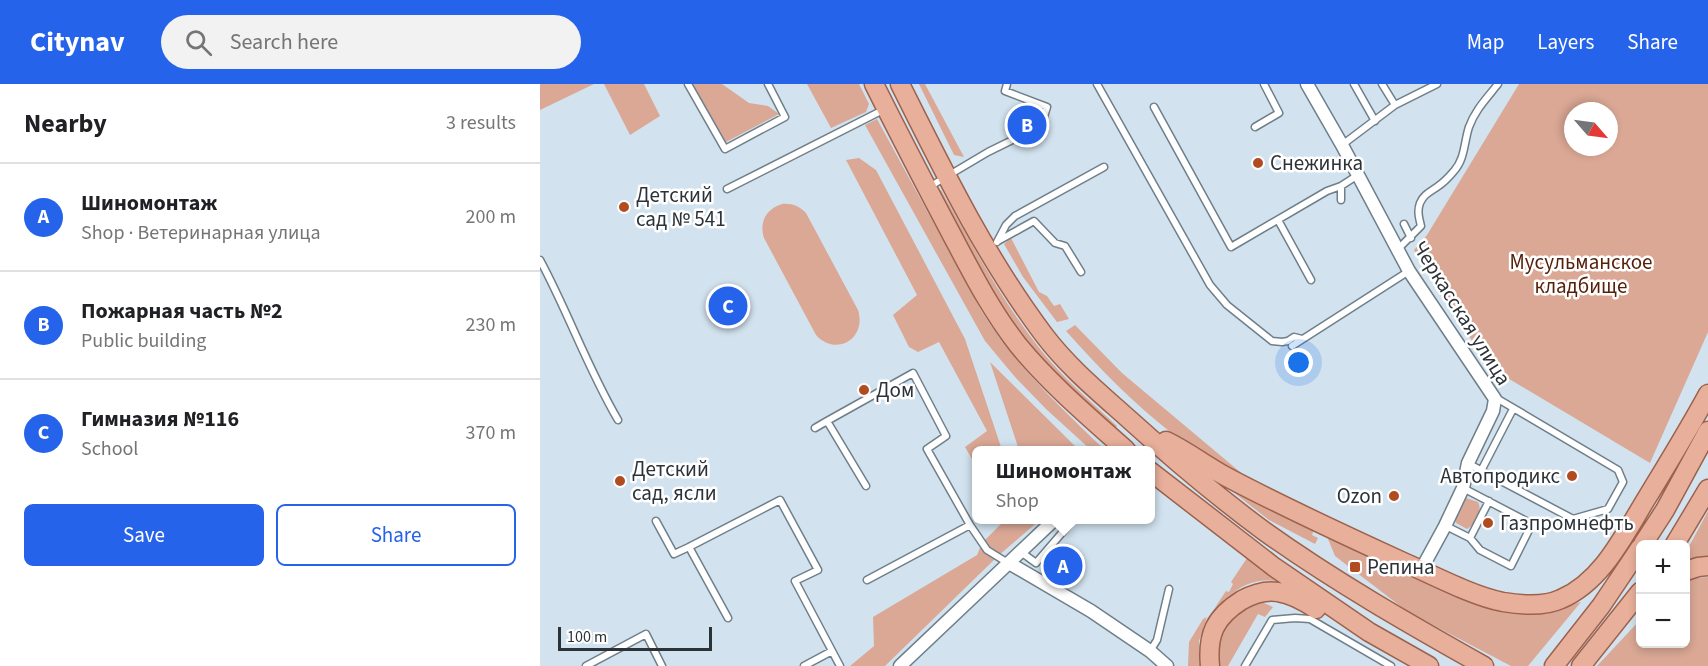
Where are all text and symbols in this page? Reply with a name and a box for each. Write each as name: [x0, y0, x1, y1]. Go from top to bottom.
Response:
search box: [161, 15, 581, 69]
text: Citynav: [30, 22, 125, 62]
icon: search: [182, 26, 215, 59]
text: Search here: [230, 26, 338, 58]
text: Map: [1467, 27, 1504, 57]
text: Layers: [1537, 27, 1594, 57]
text: Share: [1627, 27, 1678, 57]
pin: B: [1008, 102, 1046, 147]
north arrow: [1564, 102, 1618, 156]
text: Nearby: [24, 105, 107, 142]
text: 3 results: [446, 109, 516, 137]
place label: Снежинка: [1270, 148, 1363, 178]
marker: Снежинка: [1251, 156, 1265, 170]
place label: Детский сад № 541: [636, 180, 726, 234]
text: Шиномонтаж: [81, 187, 217, 219]
marker: Детский сад № 541: [617, 200, 631, 214]
text: A: [38, 203, 49, 231]
text: 200 m: [466, 203, 516, 231]
text: Shop · Ветеринарная улица: [81, 219, 321, 247]
street label: Черкасская улица: [1406, 235, 1518, 391]
park label: Мусульманское кладбище: [1510, 247, 1652, 301]
pin: C: [708, 284, 747, 328]
text: Пожарная часть №2: [81, 295, 283, 327]
text: B: [37, 311, 50, 339]
text: 230 m: [466, 311, 516, 339]
text: Public building: [81, 327, 206, 355]
your location: [1284, 348, 1313, 377]
place label: Дом: [876, 375, 914, 405]
marker: Дом: [857, 383, 871, 397]
text: Гимназия №116: [81, 403, 239, 435]
text: C: [38, 419, 49, 447]
text: 370 m: [466, 419, 516, 447]
text: School: [81, 435, 138, 463]
popup: [972, 446, 1155, 524]
place label: Детский сад, ясли: [632, 454, 717, 508]
text: Шиномонтаж: [995, 455, 1132, 487]
place label: Автопродикс: [1440, 461, 1560, 491]
marker: Автопродикс: [1565, 469, 1579, 483]
marker: Детский сад, ясли: [613, 474, 627, 488]
place label: Ozon: [1337, 481, 1382, 511]
text: Shop: [995, 487, 1039, 515]
marker: Ozon: [1387, 489, 1401, 503]
button: Save: [24, 504, 264, 566]
button: Share: [276, 504, 516, 566]
place label: Газпромнефть: [1500, 508, 1634, 538]
marker: Газпромнефть: [1481, 516, 1495, 530]
map controls: [1636, 540, 1690, 648]
button: +: [1636, 540, 1690, 594]
pin: A: [1044, 544, 1082, 588]
place label: Репина: [1367, 552, 1435, 582]
marker: Репина: [1348, 560, 1362, 574]
button: −: [1636, 594, 1690, 648]
scale bar: [558, 624, 712, 652]
text: 100 m: [567, 626, 607, 648]

